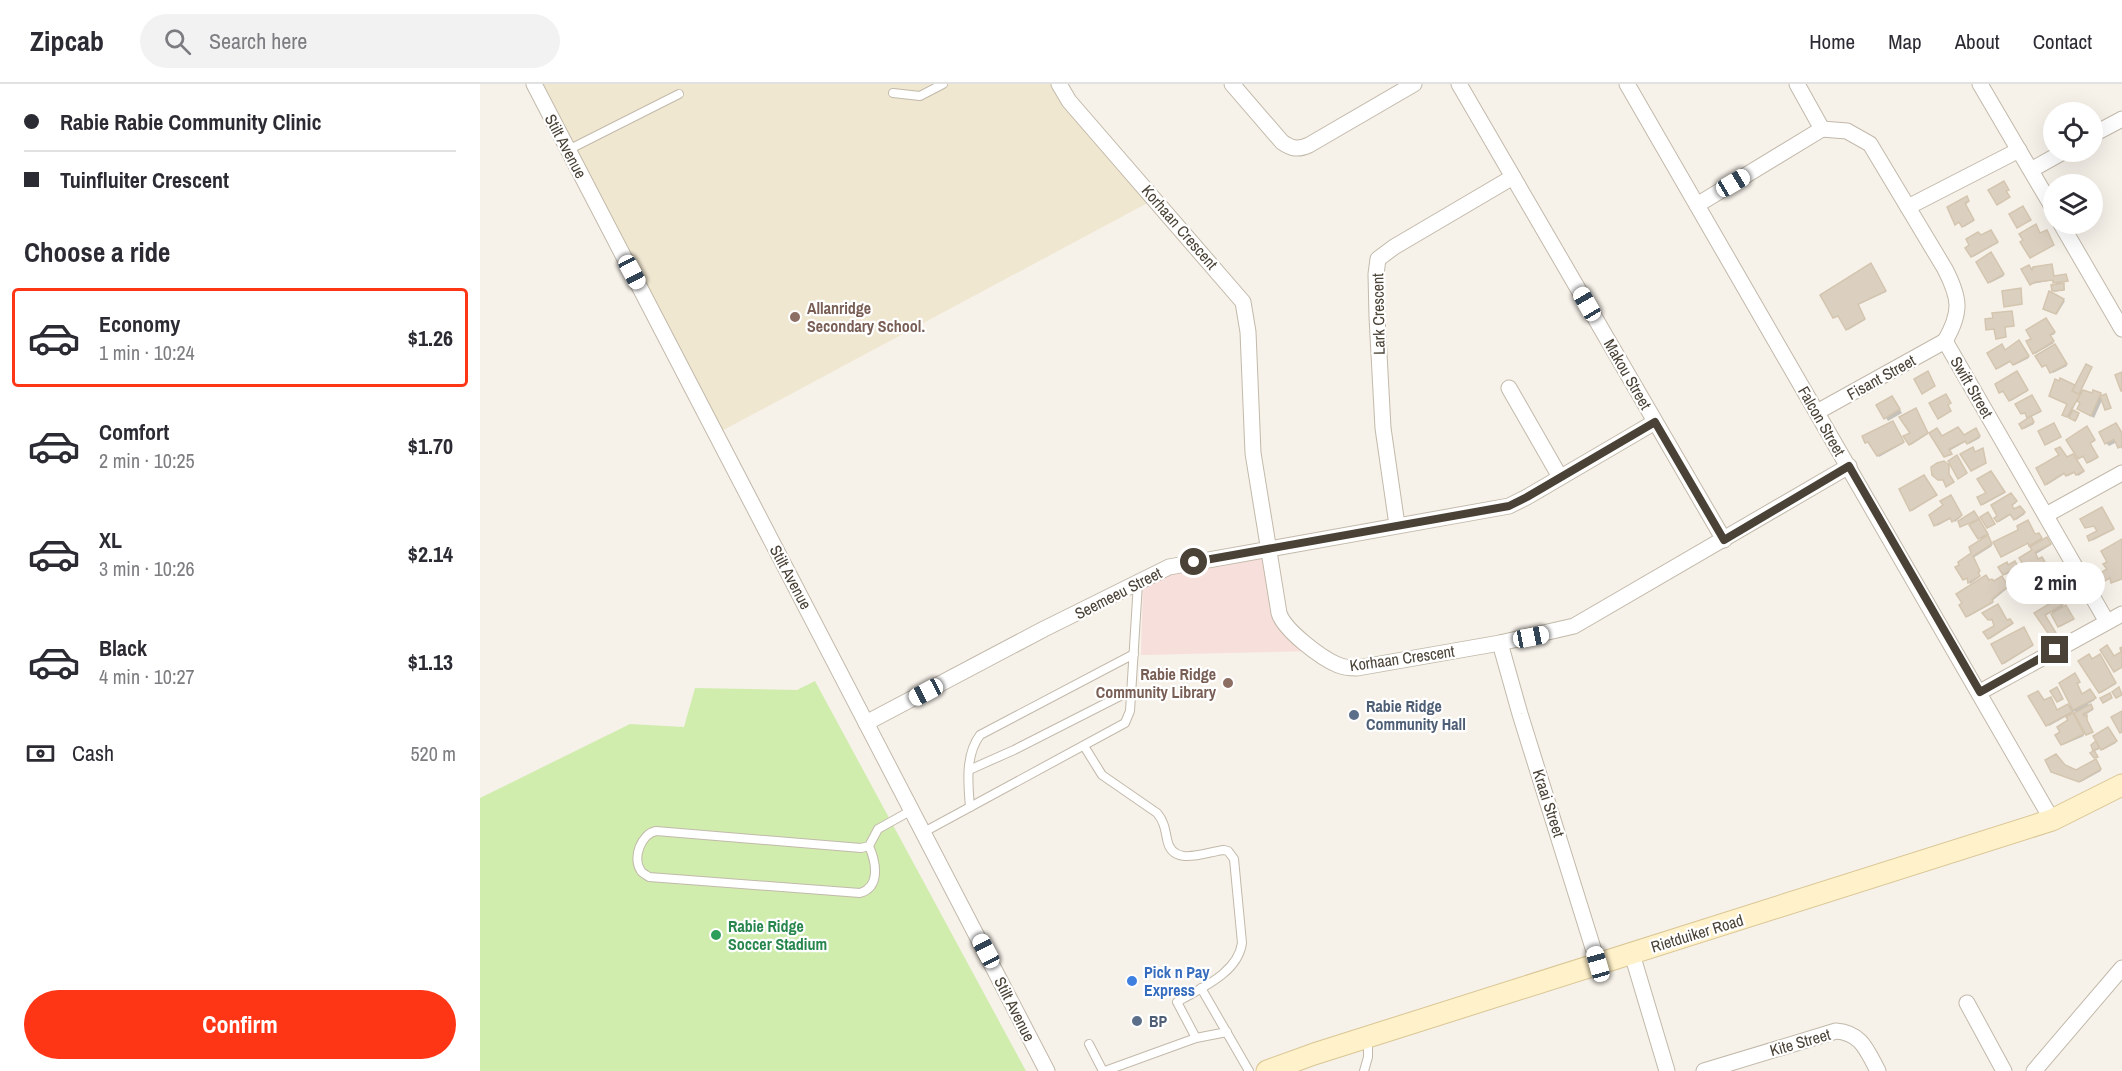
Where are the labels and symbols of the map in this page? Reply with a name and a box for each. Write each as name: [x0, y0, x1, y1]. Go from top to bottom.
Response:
street label: Stilt Avenue: [540, 110, 592, 182]
car: [1713, 166, 1753, 200]
street label: Korhaan Crescent: [1137, 180, 1223, 274]
car: [616, 252, 648, 292]
street label: Lark Crescent: [1366, 273, 1390, 355]
car: [1570, 284, 1604, 324]
place label: Allanridge Secondary School.: [807, 297, 925, 337]
marker: Allanridge Secondary School.: [788, 310, 802, 324]
street label: Makou Street: [1599, 335, 1657, 414]
street label: Fisant Street: [1843, 349, 1919, 405]
street label: Swift Street: [1946, 352, 1999, 422]
street label: Falcon Street: [1793, 382, 1851, 460]
street label: Stilt Avenue: [765, 541, 817, 613]
route start: [1180, 548, 1207, 575]
street label: Seemeeu Street: [1071, 562, 1166, 624]
callout: 2 min: [2006, 563, 2104, 605]
car: [1512, 625, 1550, 649]
route end: [2041, 636, 2068, 663]
street label: Korhaan Crescent: [1348, 640, 1456, 676]
place label: Rabie Ridge Community Library: [1096, 663, 1217, 703]
car: [906, 676, 946, 708]
marker: Rabie Ridge Community Library: [1221, 676, 1235, 690]
place label: Rabie Ridge Community Hall: [1366, 695, 1466, 735]
marker: Rabie Ridge Community Hall: [1347, 708, 1361, 722]
street label: Kraai Street: [1528, 766, 1570, 840]
street label: Rietduiker Road: [1648, 909, 1746, 957]
place label: Rabie Ridge Soccer Stadium: [728, 915, 827, 955]
marker: Rabie Ridge Soccer Stadium: [709, 928, 723, 942]
car: [970, 931, 1002, 971]
car: [1584, 944, 1612, 984]
place label: Pick n Pay Express: [1144, 961, 1210, 1001]
street label: Stilt Avenue: [989, 973, 1041, 1045]
marker: Pick n Pay Express: [1125, 974, 1139, 988]
place label: BP: [1149, 1010, 1167, 1032]
marker: BP: [1130, 1014, 1144, 1028]
street label: Kite Street: [1767, 1023, 1833, 1061]

